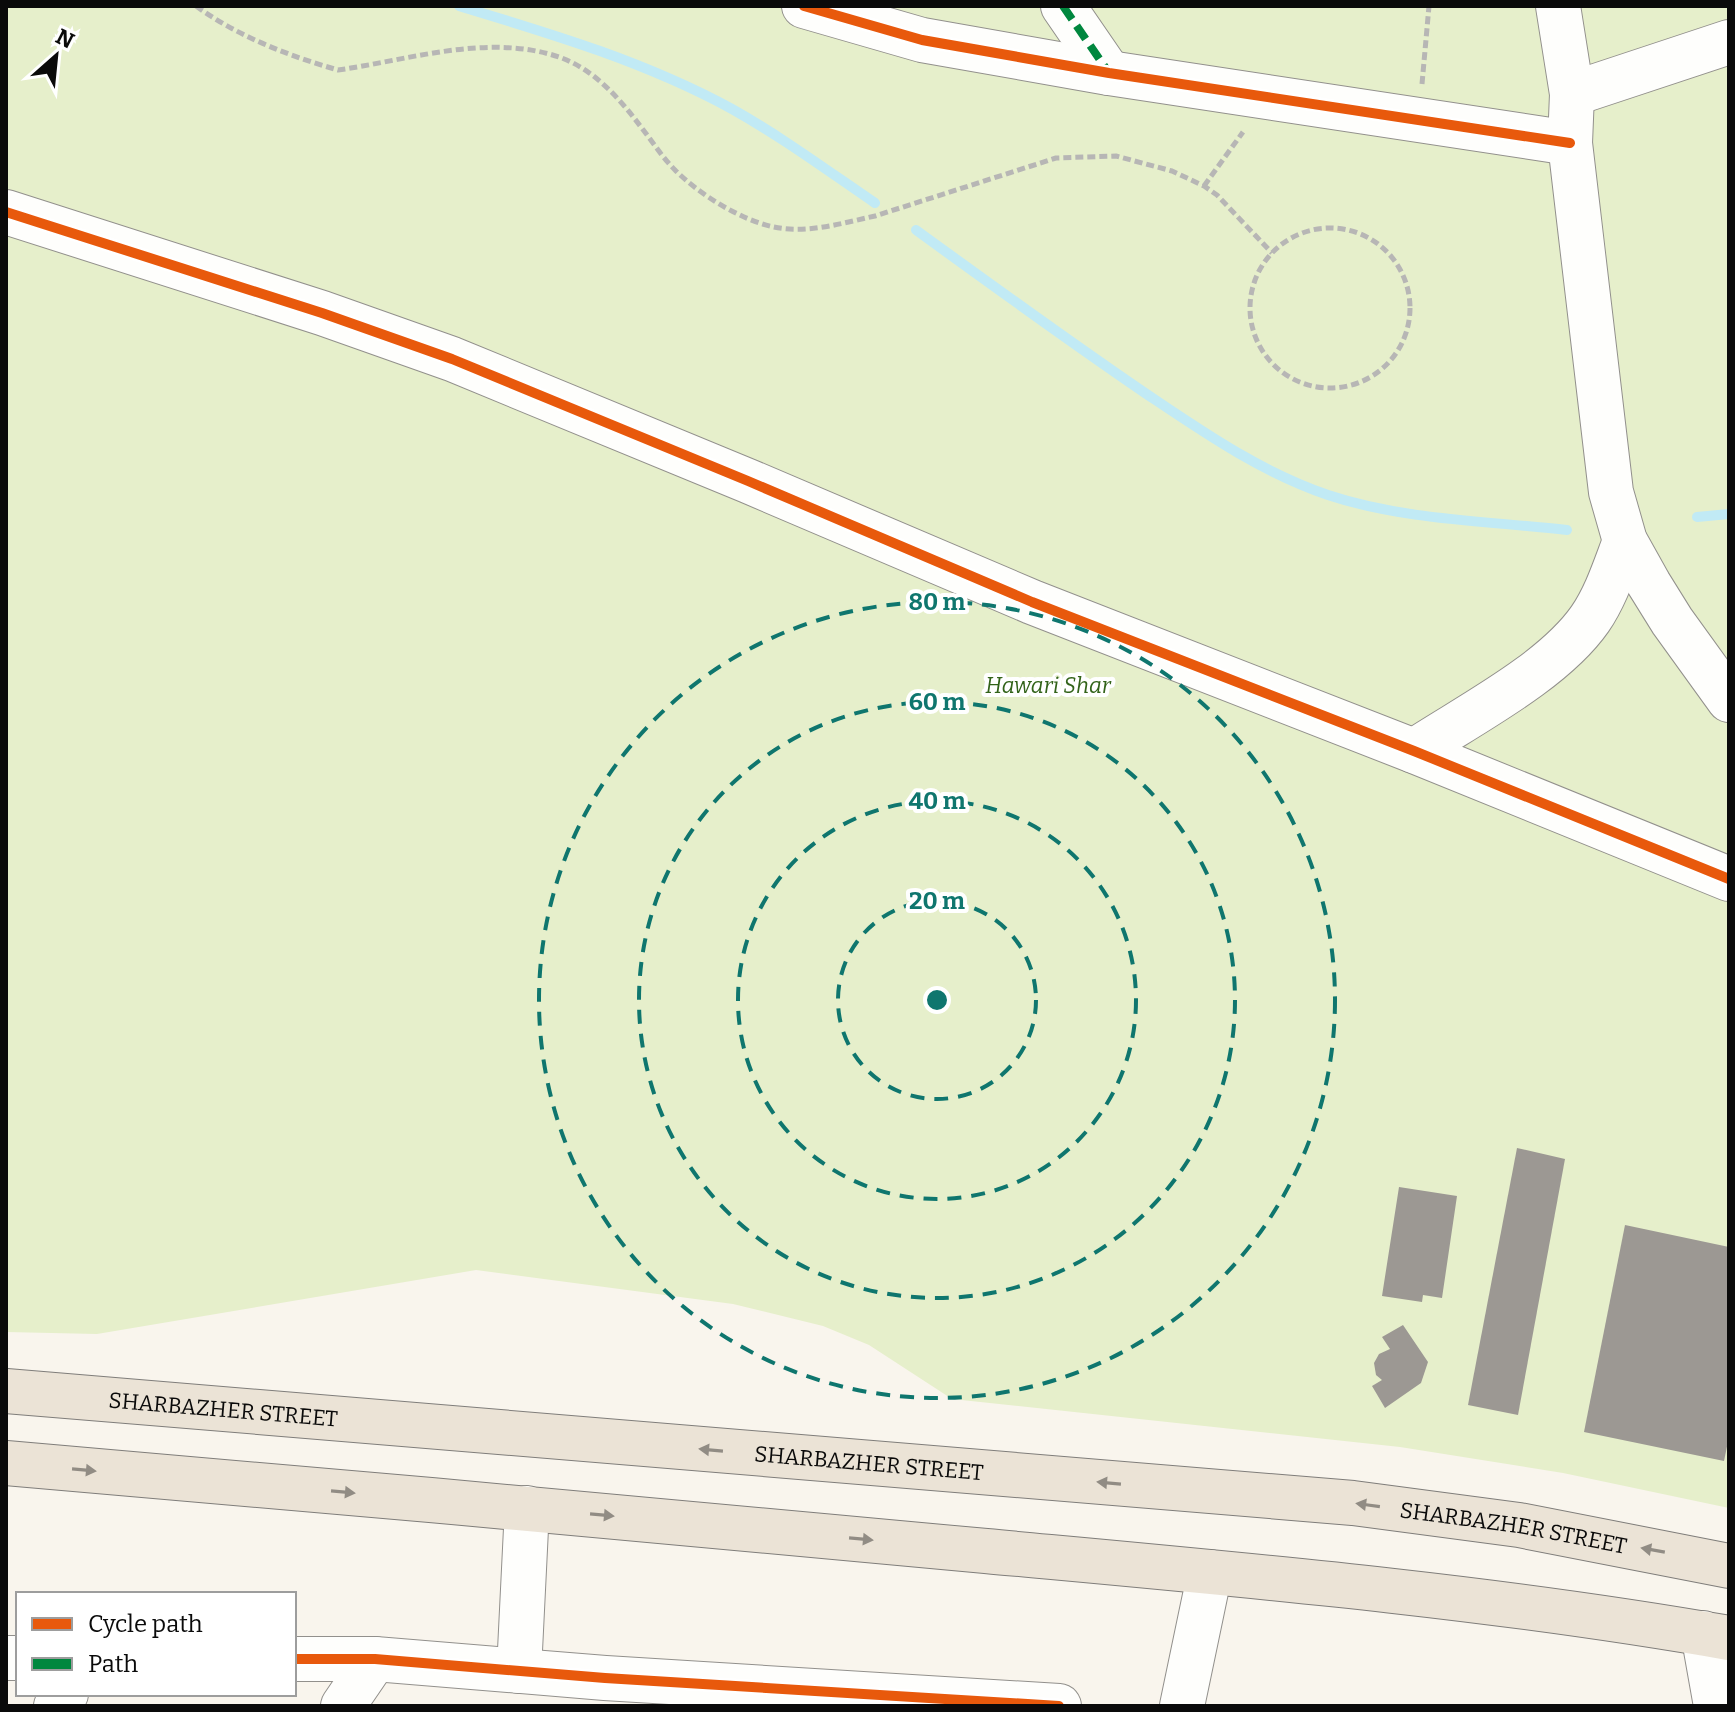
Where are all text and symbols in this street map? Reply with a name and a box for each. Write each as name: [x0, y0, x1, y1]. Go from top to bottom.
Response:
north arrow: [16, 16, 96, 96]
text: N: [51, 23, 79, 55]
text: 80 m: [909, 588, 966, 616]
park label: Hawari Shar: [985, 672, 1112, 699]
text: 60 m: [909, 688, 965, 716]
text: 40 m: [908, 787, 966, 815]
text: 20 m: [909, 887, 965, 915]
centre of rings: [923, 986, 951, 1014]
street label: SHARBAZHER STREET: [108, 1386, 339, 1432]
street label: SHARBAZHER STREET: [753, 1440, 985, 1486]
one-way arrow: [698, 1443, 723, 1456]
one-way arrow: [72, 1464, 97, 1477]
one-way arrow: [1096, 1476, 1121, 1489]
one-way arrow: [331, 1486, 356, 1499]
street label: SHARBAZHER STREET: [1398, 1496, 1629, 1559]
one-way arrow: [1355, 1498, 1380, 1511]
one-way arrow: [590, 1509, 615, 1522]
one-way arrow: [849, 1533, 874, 1546]
one-way arrow: [1640, 1543, 1665, 1555]
legend: [16, 1592, 296, 1696]
text: Cycle path: [88, 1610, 203, 1638]
text: Path: [88, 1650, 138, 1678]

